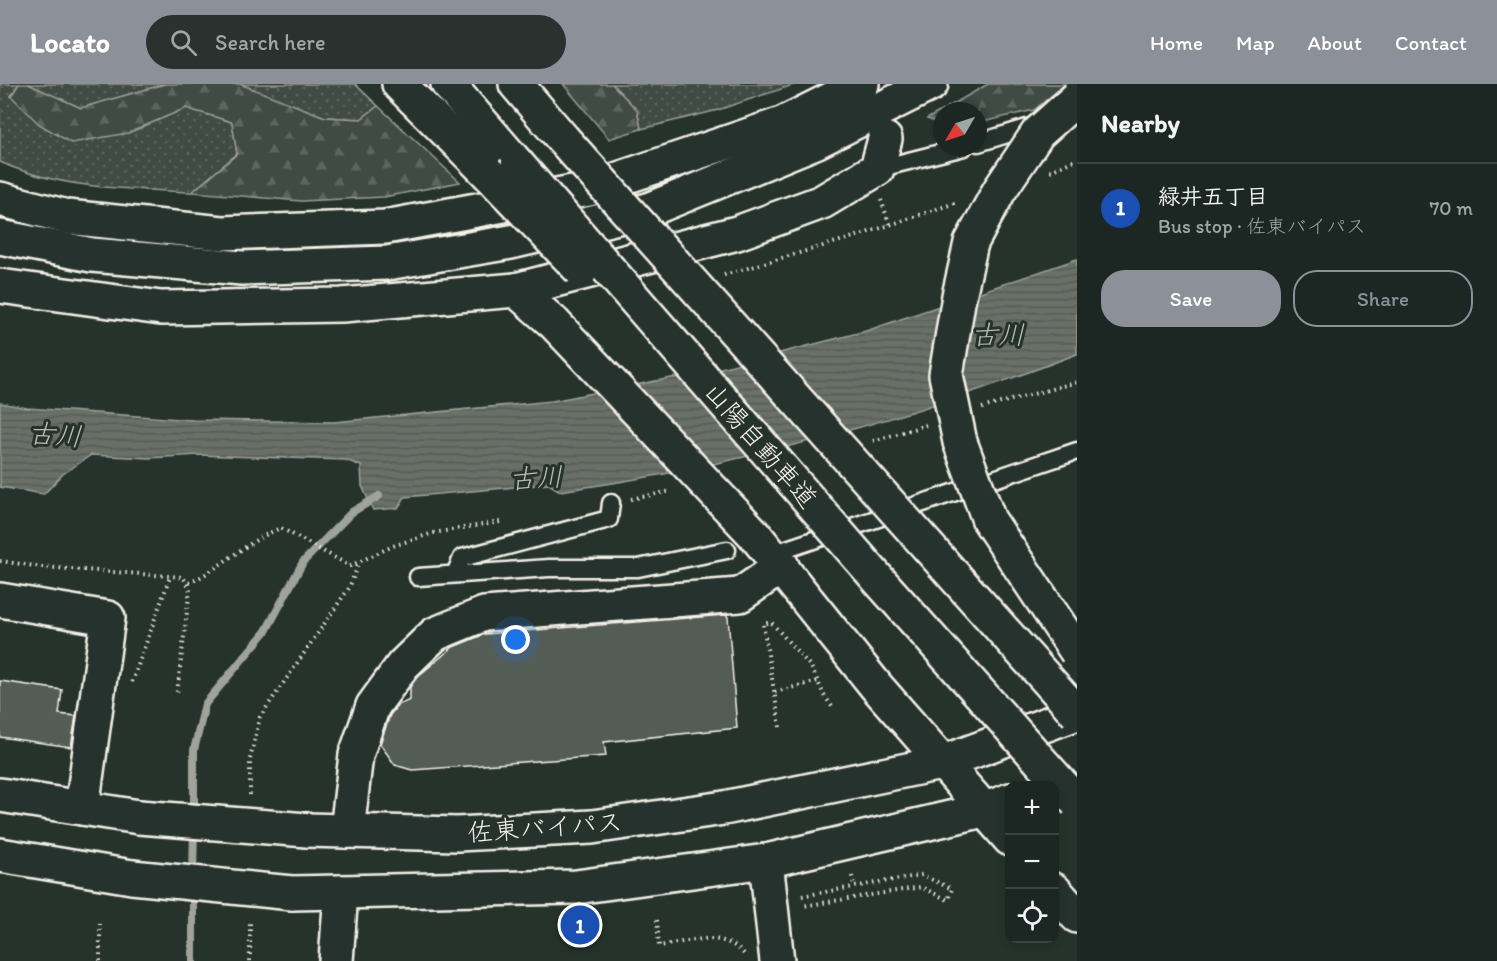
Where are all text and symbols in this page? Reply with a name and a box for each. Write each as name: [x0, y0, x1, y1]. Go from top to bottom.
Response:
search box: [146, 15, 566, 69]
text: Locato: [30, 25, 110, 59]
icon: search: [167, 26, 200, 59]
text: Search here: [215, 29, 325, 56]
text: Home: [1150, 30, 1203, 55]
text: Map: [1236, 30, 1275, 55]
text: About: [1308, 30, 1362, 55]
text: Contact: [1395, 30, 1467, 55]
north arrow: [933, 102, 987, 156]
text: Nearby: [1101, 107, 1180, 139]
text: 緑井五丁目: [1158, 183, 1268, 210]
text: 1: [1116, 196, 1125, 220]
text: 70 m: [1429, 196, 1473, 220]
text: Bus stop · 佐東バイパス: [1158, 214, 1366, 238]
button: Save: [1101, 270, 1281, 327]
button: Share: [1293, 270, 1473, 327]
water label: 古川: [971, 318, 1025, 351]
street label: 山陽自動車道: [698, 376, 824, 514]
water label: 古川: [27, 416, 83, 453]
water label: 古川: [508, 460, 564, 495]
your location: [501, 625, 530, 654]
map controls: [1005, 781, 1059, 943]
button: +: [1005, 781, 1059, 835]
street label: 佐東バイパス: [466, 806, 624, 848]
button: −: [1005, 835, 1059, 889]
button: locate: [1005, 889, 1059, 943]
pin: 1: [560, 902, 600, 948]

